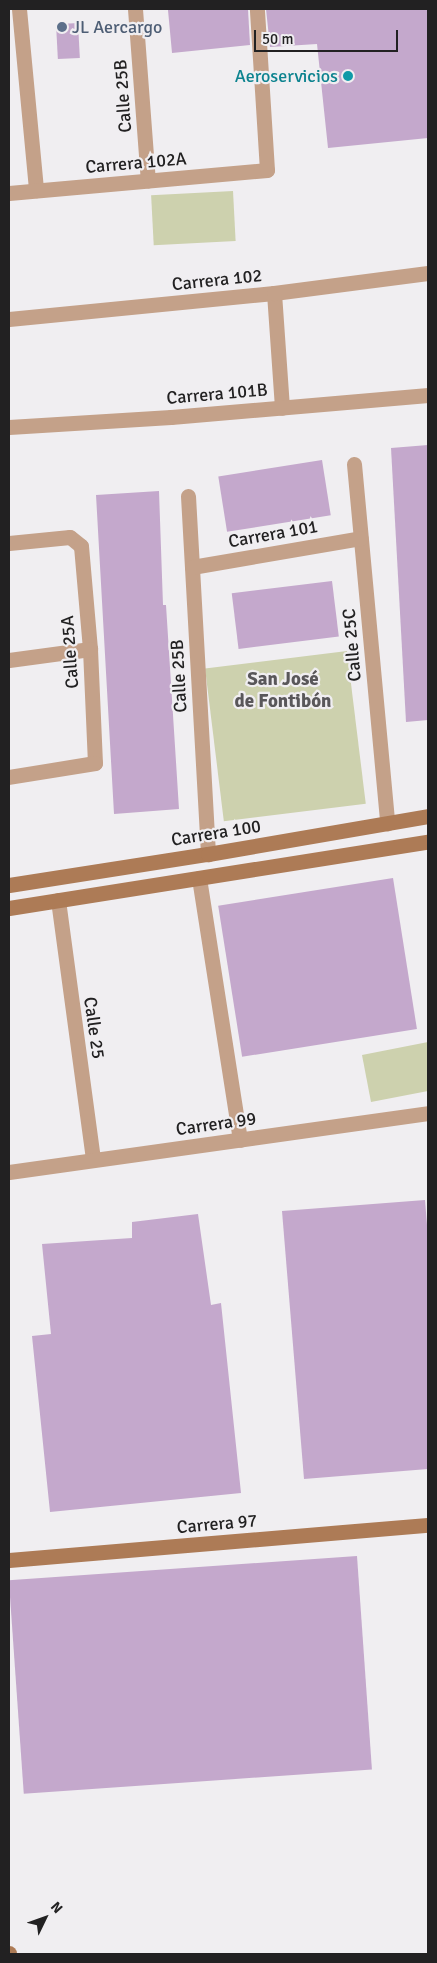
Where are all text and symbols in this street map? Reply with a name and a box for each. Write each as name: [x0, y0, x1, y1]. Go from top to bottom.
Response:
place label: JL Aercargo: [72, 16, 162, 38]
scale bar: [257, 20, 401, 52]
marker: JL Aercargo: [56, 21, 68, 33]
text: 50 m: [262, 30, 293, 48]
street label: Calle 25B: [110, 59, 136, 133]
place label: Aeroservicios: [235, 65, 338, 87]
marker: Aeroservicios: [342, 70, 354, 82]
street label: Carrera 102A: [84, 148, 188, 178]
street label: Carrera 102: [171, 265, 263, 295]
street label: Carrera 101B: [166, 379, 268, 409]
street label: Carrera 101: [227, 516, 319, 552]
street label: Calle 25C: [338, 608, 366, 682]
street label: Calle 25A: [57, 615, 83, 689]
street label: Calle 25B: [166, 639, 192, 713]
district label: San José de Fontibón: [235, 669, 331, 713]
street label: Carrera 100: [170, 815, 262, 851]
street label: Calle 25: [79, 996, 109, 1060]
street label: Carrera 99: [174, 1108, 258, 1140]
street label: Carrera 97: [176, 1510, 258, 1538]
north arrow: [20, 1893, 70, 1943]
text: N: [47, 1898, 66, 1917]

